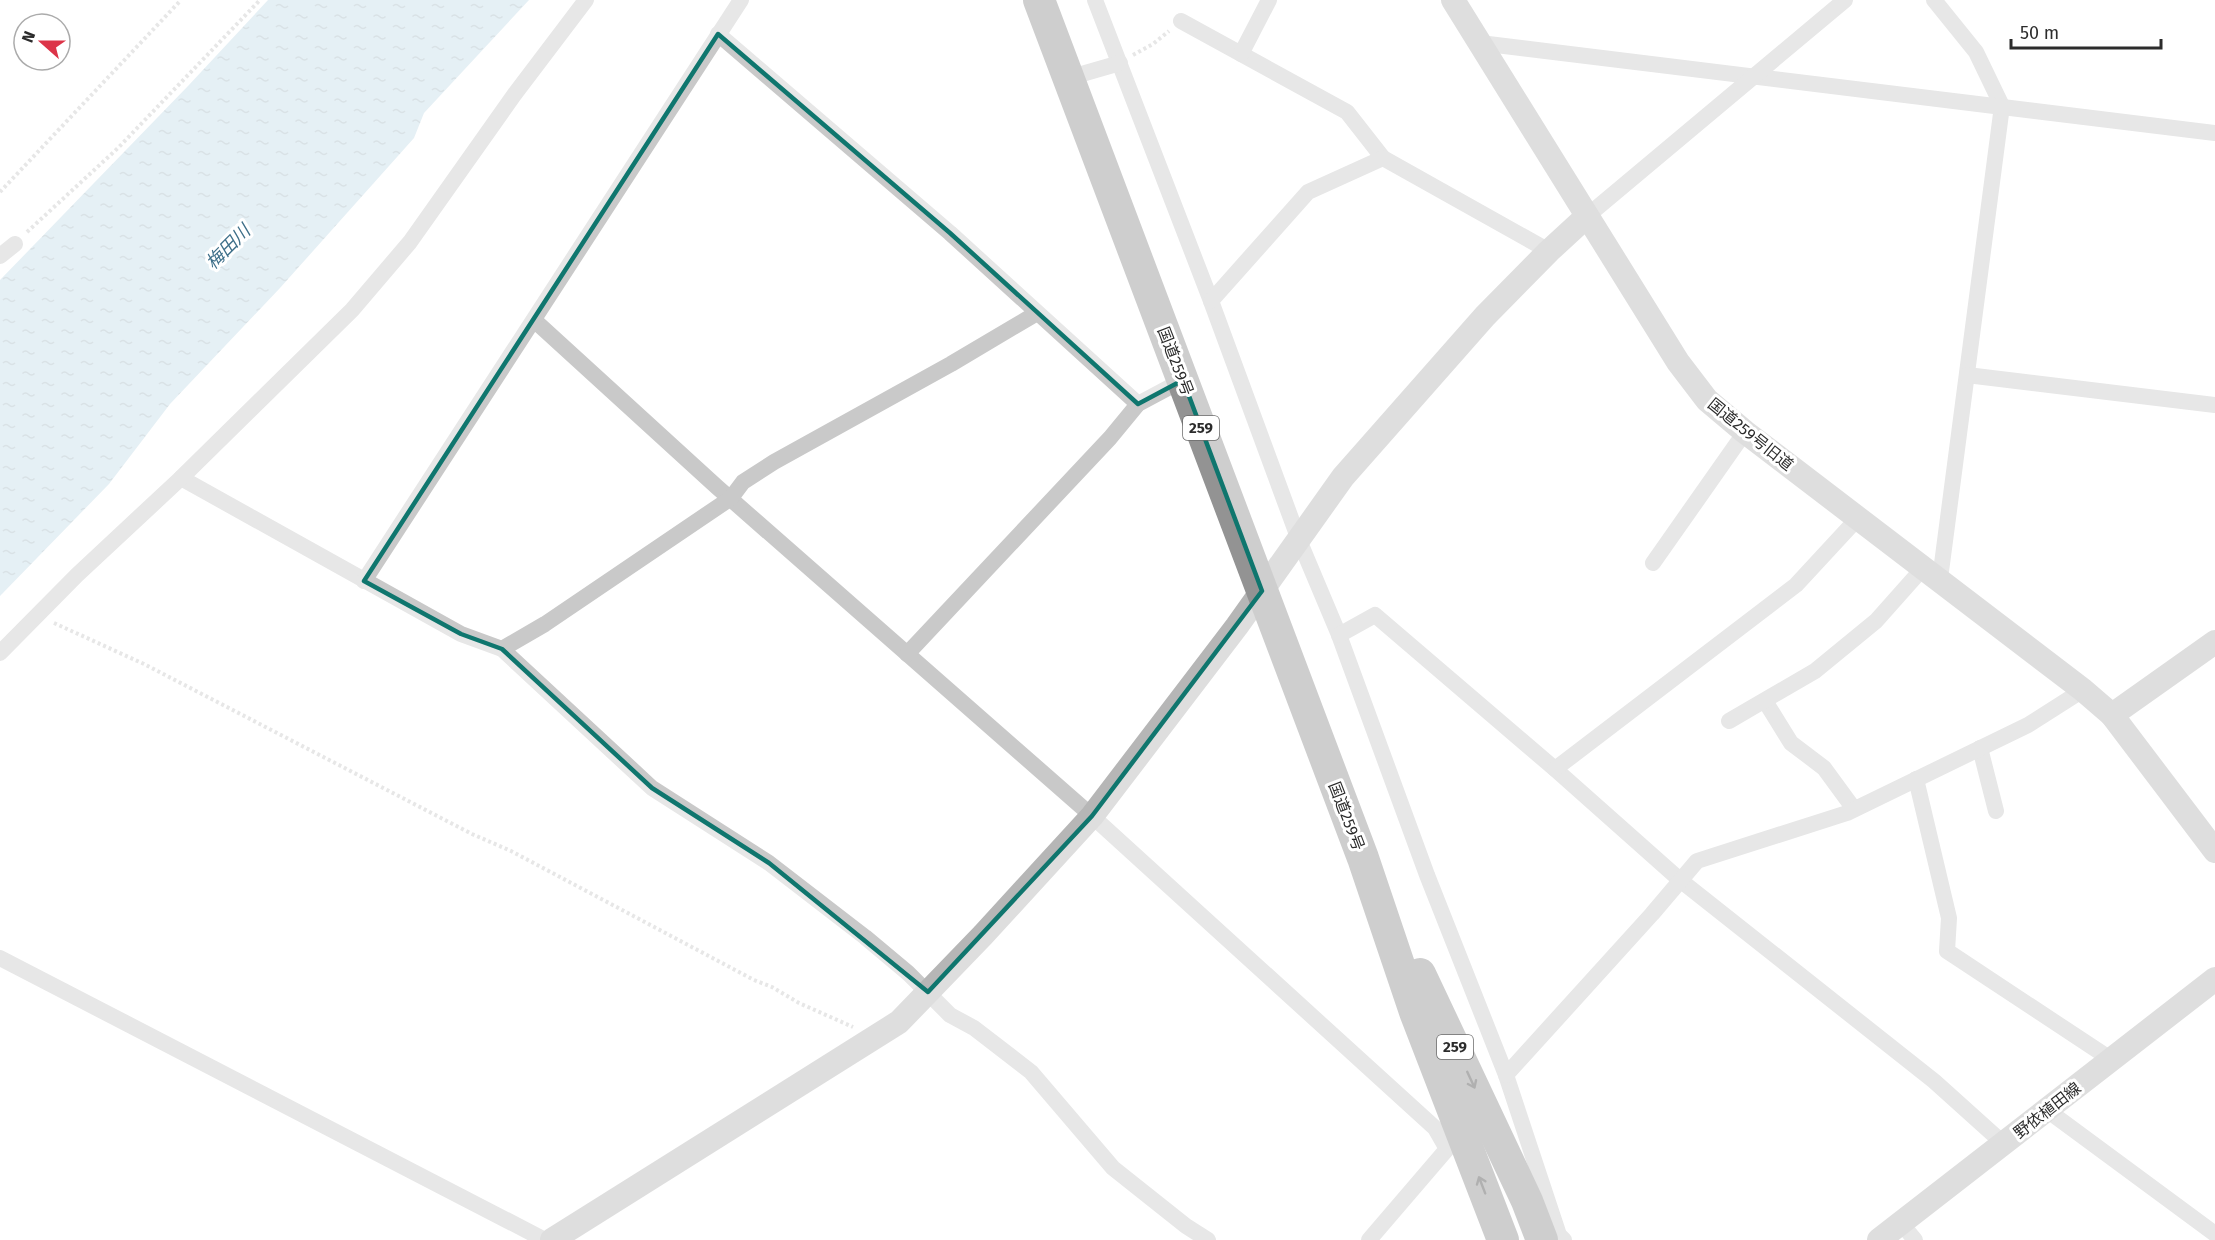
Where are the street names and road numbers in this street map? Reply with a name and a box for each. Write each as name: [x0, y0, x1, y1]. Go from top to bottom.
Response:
street label: 国道259号: [1154, 324, 1197, 398]
street label: 国道259号旧道: [1704, 394, 1797, 475]
road number: 259: [1183, 416, 1219, 440]
street label: 国道259号: [1325, 779, 1368, 853]
road number: 259: [1437, 1035, 1473, 1059]
street label: 野依植田線: [2010, 1078, 2085, 1143]

